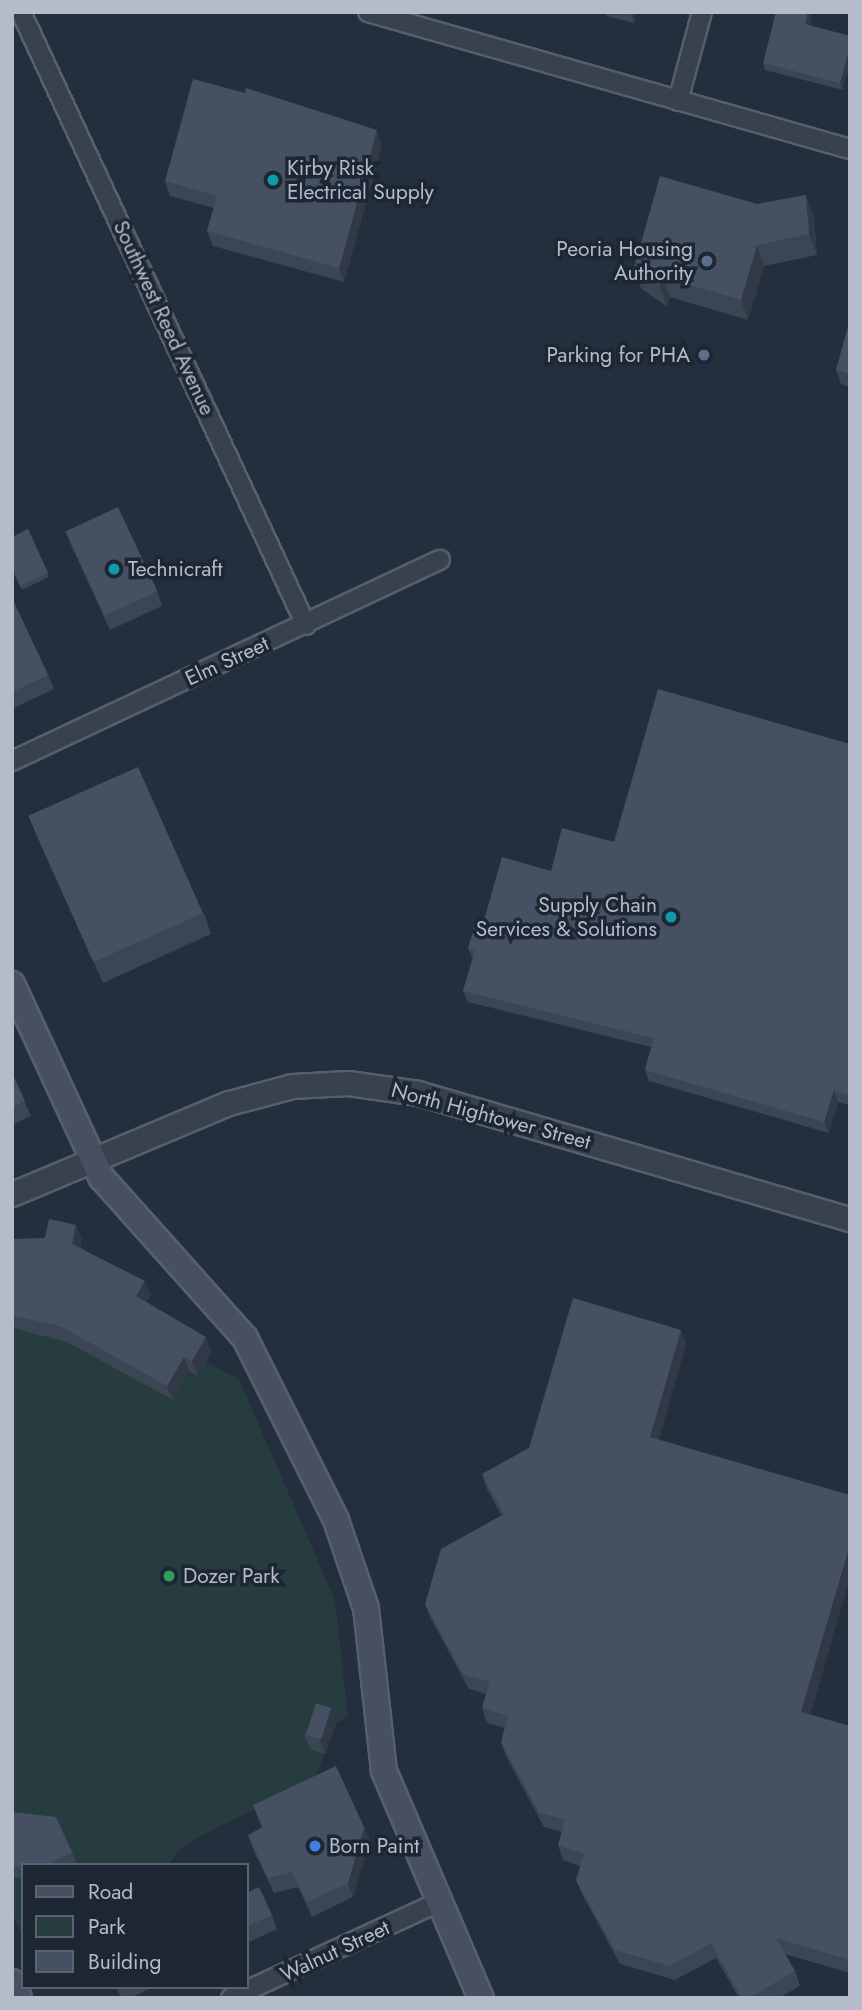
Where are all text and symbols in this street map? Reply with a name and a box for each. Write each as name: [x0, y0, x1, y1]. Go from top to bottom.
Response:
place label: Kirby Risk Electrical Supply: [287, 155, 434, 205]
marker: Kirby Risk Electrical Supply: [265, 172, 281, 188]
street label: Southwest Reed Avenue: [108, 217, 220, 419]
place label: Peoria Housing Authority: [556, 236, 693, 286]
marker: Peoria Housing Authority: [699, 253, 715, 269]
place label: Parking for PHA: [546, 342, 690, 368]
marker: Parking for PHA: [696, 347, 712, 363]
place label: Technicraft: [128, 556, 222, 582]
marker: Technicraft: [106, 561, 122, 577]
street label: Elm Street: [181, 631, 273, 691]
place label: Supply Chain Services & Solutions: [476, 892, 657, 942]
marker: Supply Chain Services & Solutions: [663, 909, 679, 925]
street label: North Hightower Street: [389, 1077, 593, 1155]
place label: Dozer Park: [183, 1563, 280, 1589]
marker: Dozer Park: [161, 1568, 177, 1584]
place label: Born Paint: [329, 1833, 419, 1859]
marker: Born Paint: [307, 1838, 323, 1854]
legend: [21, 1863, 248, 1989]
text: Road: [88, 1877, 133, 1907]
text: Park: [88, 1912, 125, 1942]
street label: Walnut Street: [277, 1915, 393, 1987]
text: Building: [88, 1947, 161, 1977]

